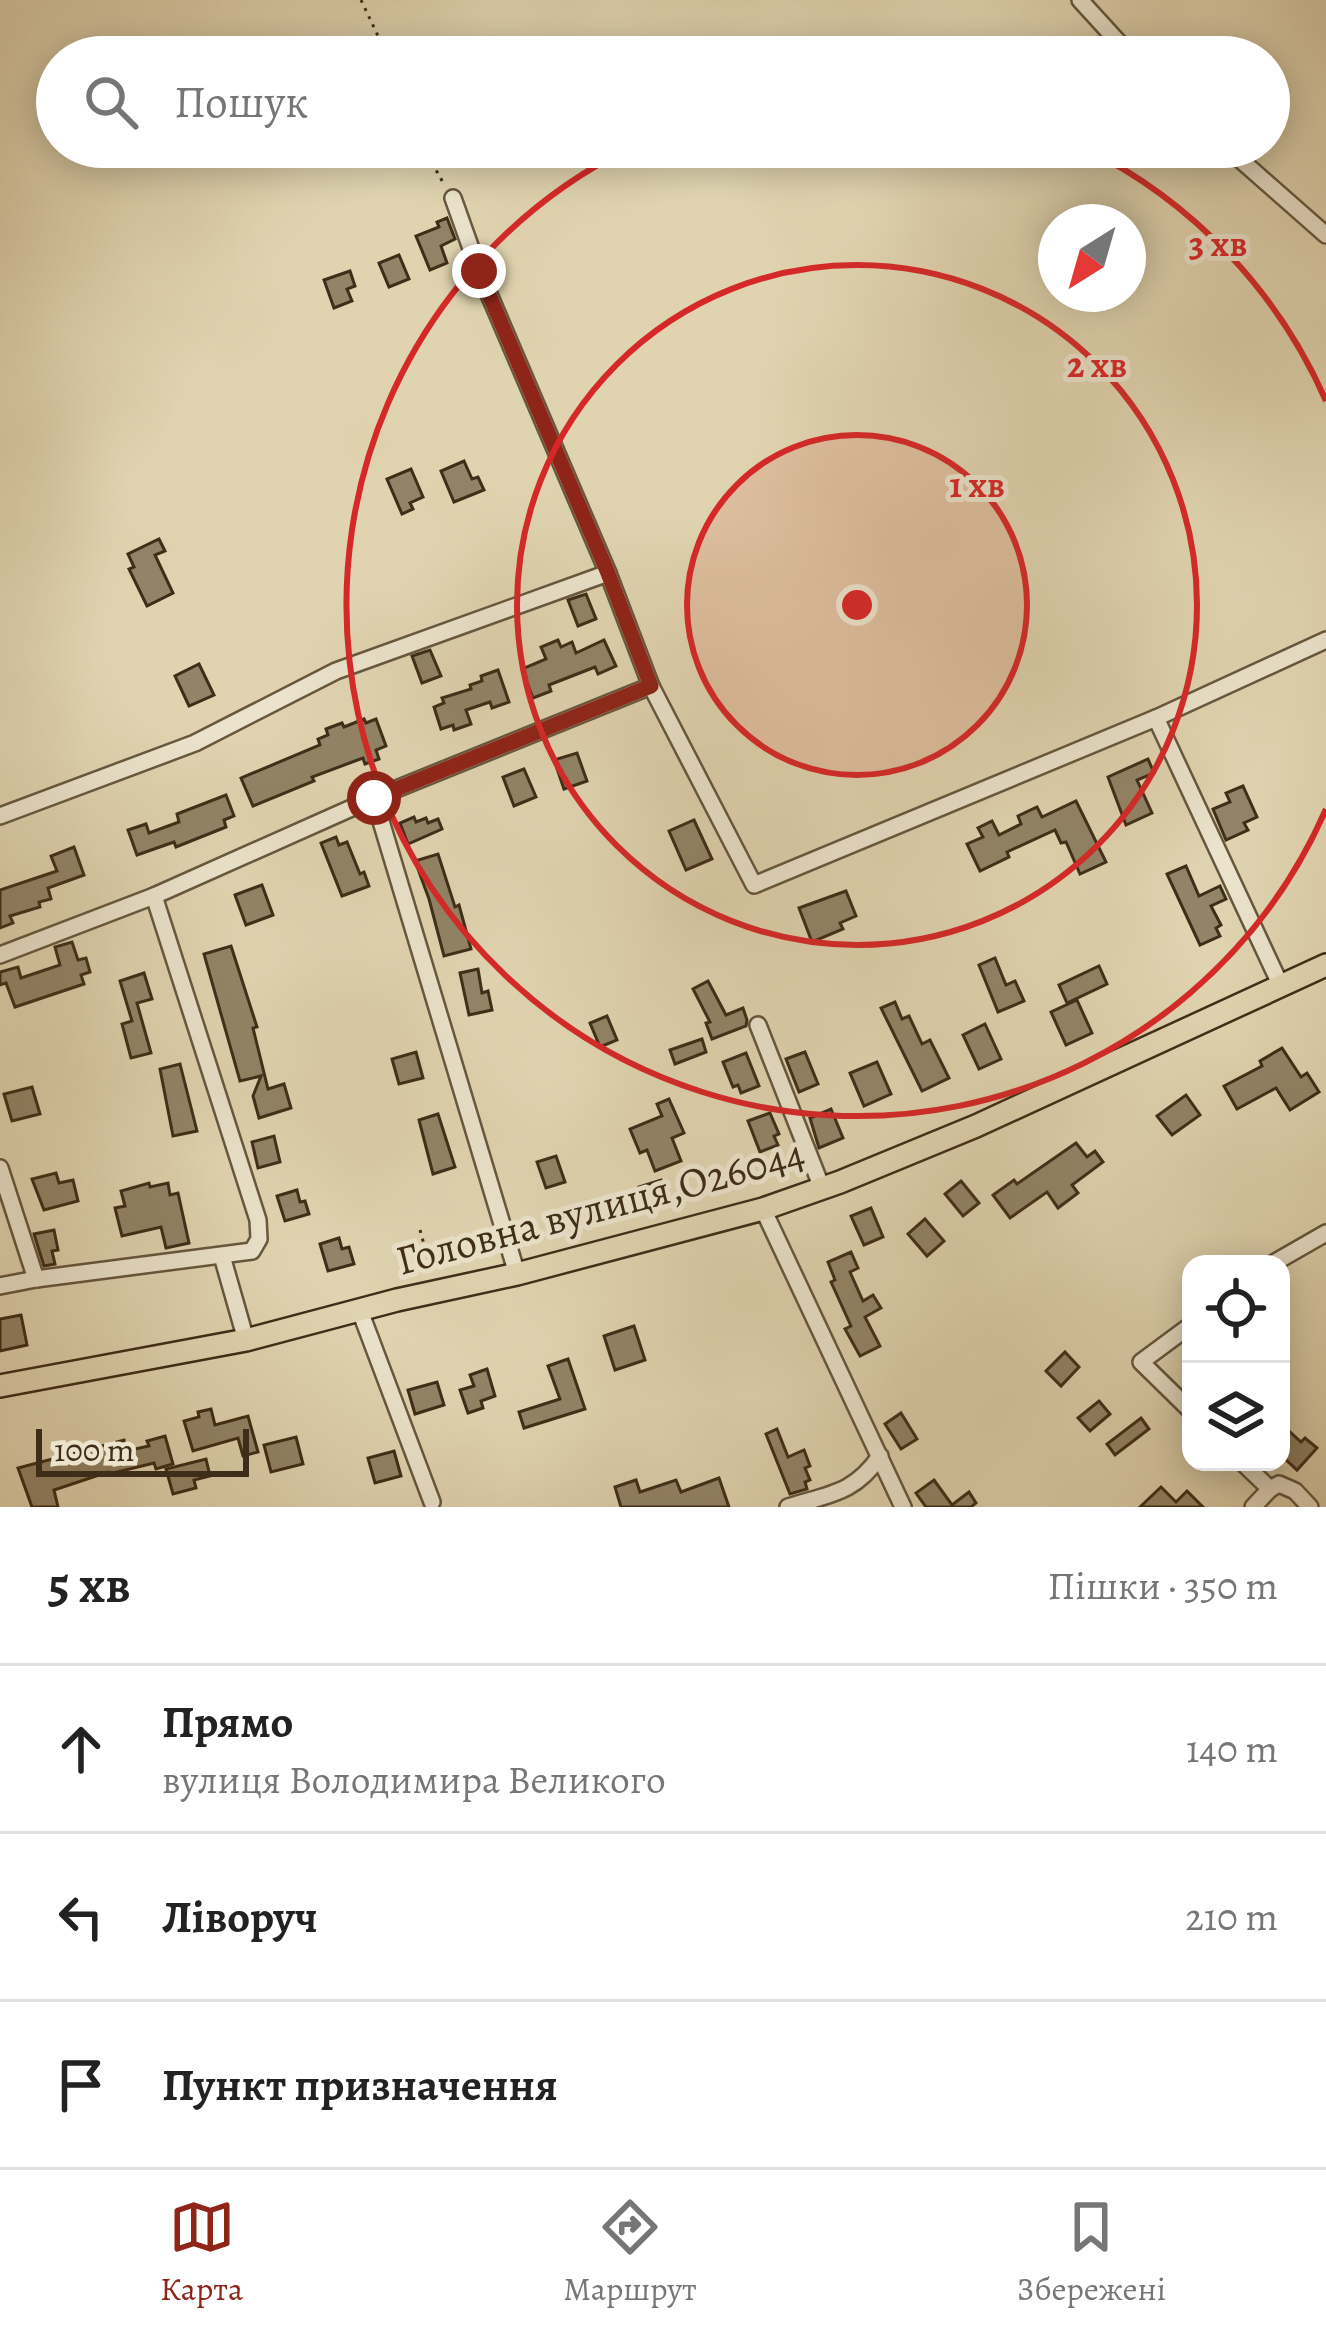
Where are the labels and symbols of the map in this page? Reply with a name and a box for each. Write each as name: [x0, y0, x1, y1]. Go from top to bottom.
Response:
north arrow: [1038, 204, 1146, 312]
text: 3 хв: [1189, 219, 1247, 268]
route end: [452, 244, 506, 298]
text: 2 хв: [1067, 340, 1127, 389]
text: 1 хв: [949, 460, 1005, 509]
centre of rings: [836, 584, 878, 626]
route start: [347, 771, 401, 825]
street label: Головна вулиця,О26044: [390, 1125, 811, 1288]
scale bar: [36, 1423, 249, 1476]

